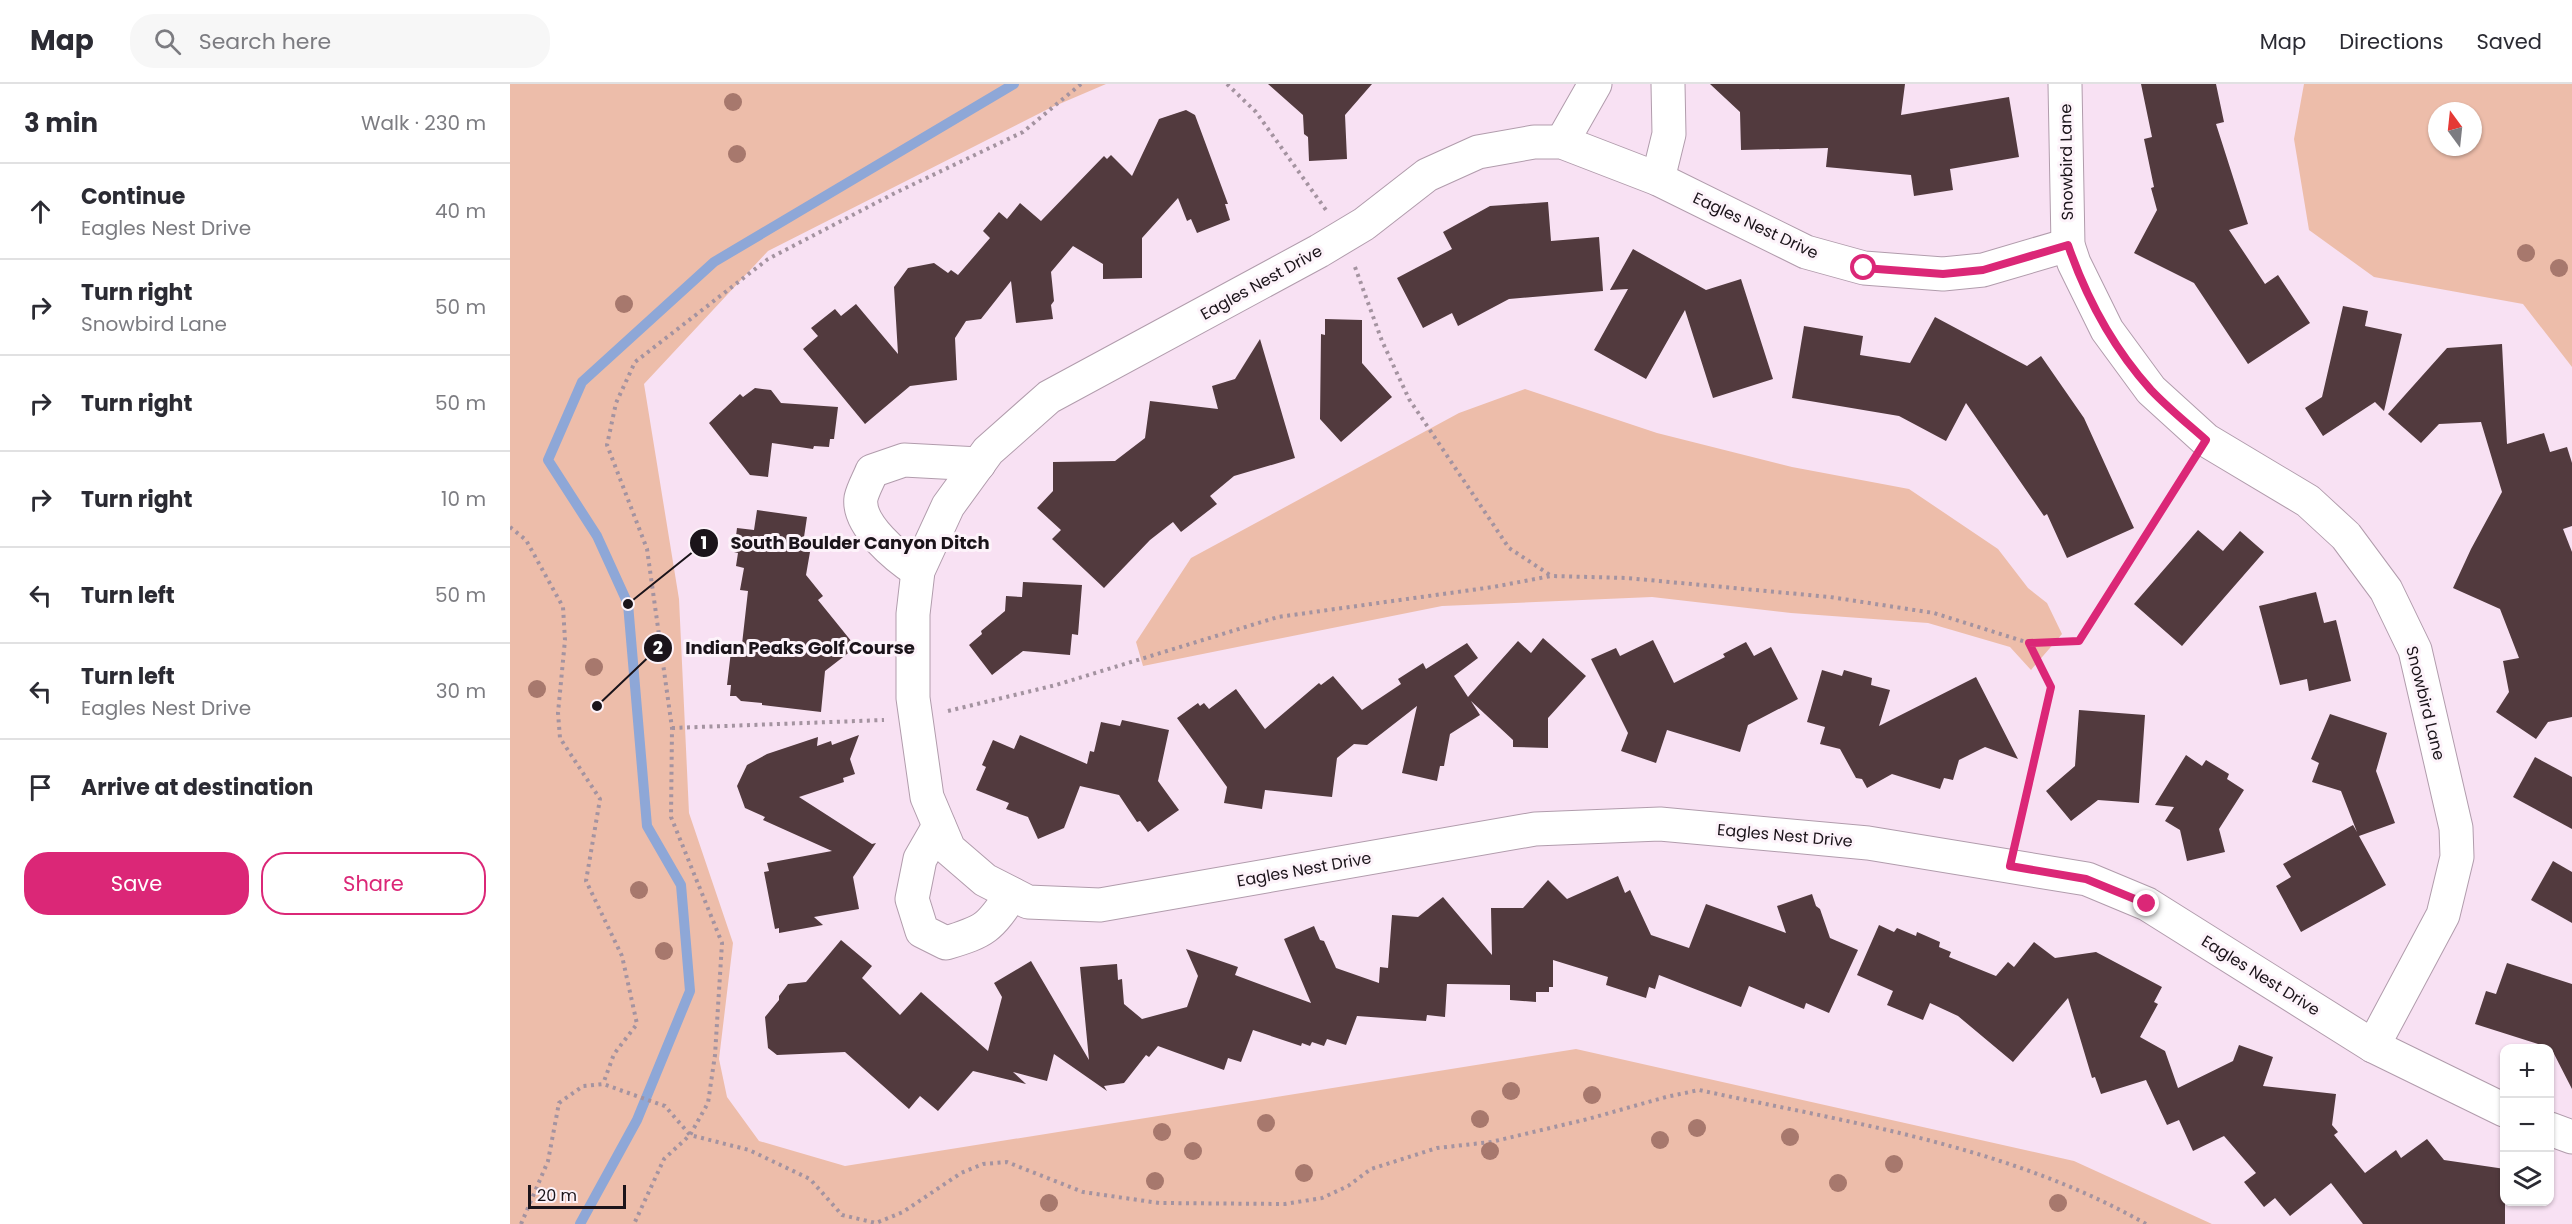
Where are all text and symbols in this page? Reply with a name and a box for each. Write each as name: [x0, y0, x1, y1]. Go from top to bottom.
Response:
search box: [130, 14, 550, 68]
text: Map: [30, 21, 94, 60]
icon: search: [151, 25, 184, 58]
text: Search here: [199, 26, 331, 57]
text: Map: [2260, 27, 2306, 56]
text: Directions: [2339, 27, 2443, 56]
text: Saved: [2476, 27, 2542, 56]
north arrow: [2428, 102, 2482, 156]
street label: Snowbird Lane: [2054, 103, 2079, 221]
text: 3 min: [24, 105, 98, 141]
text: Walk · 230 m: [361, 109, 486, 137]
text: Continue: [81, 181, 185, 212]
street label: Eagles Nest Drive: [1689, 186, 1822, 265]
icon: ahead: [24, 195, 57, 228]
text: 40 m: [435, 197, 486, 225]
text: Eagles Nest Drive: [81, 214, 251, 242]
street label: Eagles Nest Drive: [1196, 239, 1326, 325]
route start: [1850, 254, 1876, 280]
text: Turn right: [81, 277, 192, 308]
icon: right: [24, 291, 57, 324]
text: 50 m: [435, 293, 486, 321]
text: Snowbird Lane: [81, 310, 227, 338]
icon: right: [24, 387, 57, 420]
text: Turn right: [81, 388, 192, 419]
text: 50 m: [435, 389, 486, 417]
icon: right: [24, 483, 57, 516]
text: Turn right: [81, 484, 192, 515]
text: 10 m: [441, 485, 486, 513]
callout: South Boulder Canyon Ditch: [689, 525, 1002, 561]
text: 1: [701, 530, 707, 555]
text: South Boulder Canyon Ditch: [730, 530, 990, 555]
icon: left: [24, 579, 57, 612]
text: Turn left: [81, 580, 175, 611]
text: 50 m: [435, 581, 486, 609]
callout: Indian Peaks Golf Course: [643, 630, 927, 666]
text: 2: [653, 635, 663, 660]
text: Indian Peaks Golf Course: [685, 635, 915, 660]
street label: Snowbird Lane: [2400, 644, 2451, 763]
text: Turn left: [81, 661, 175, 692]
icon: left: [24, 675, 57, 708]
text: 30 m: [436, 677, 486, 705]
text: Eagles Nest Drive: [81, 694, 251, 722]
icon: arrive: [24, 771, 57, 804]
text: Arrive at destination: [81, 772, 313, 803]
street label: Eagles Nest Drive: [1716, 818, 1854, 853]
street label: Eagles Nest Drive: [1235, 846, 1373, 893]
button: Save: [24, 852, 249, 915]
button: Share: [261, 852, 486, 915]
route end: [2133, 890, 2159, 916]
street label: Eagles Nest Drive: [2197, 930, 2325, 1021]
map controls: [2500, 1044, 2554, 1206]
button: +: [2500, 1044, 2554, 1098]
button: −: [2500, 1098, 2554, 1152]
button: layers: [2500, 1152, 2554, 1206]
scale bar: [528, 1182, 626, 1210]
text: 20 m: [537, 1184, 577, 1207]

